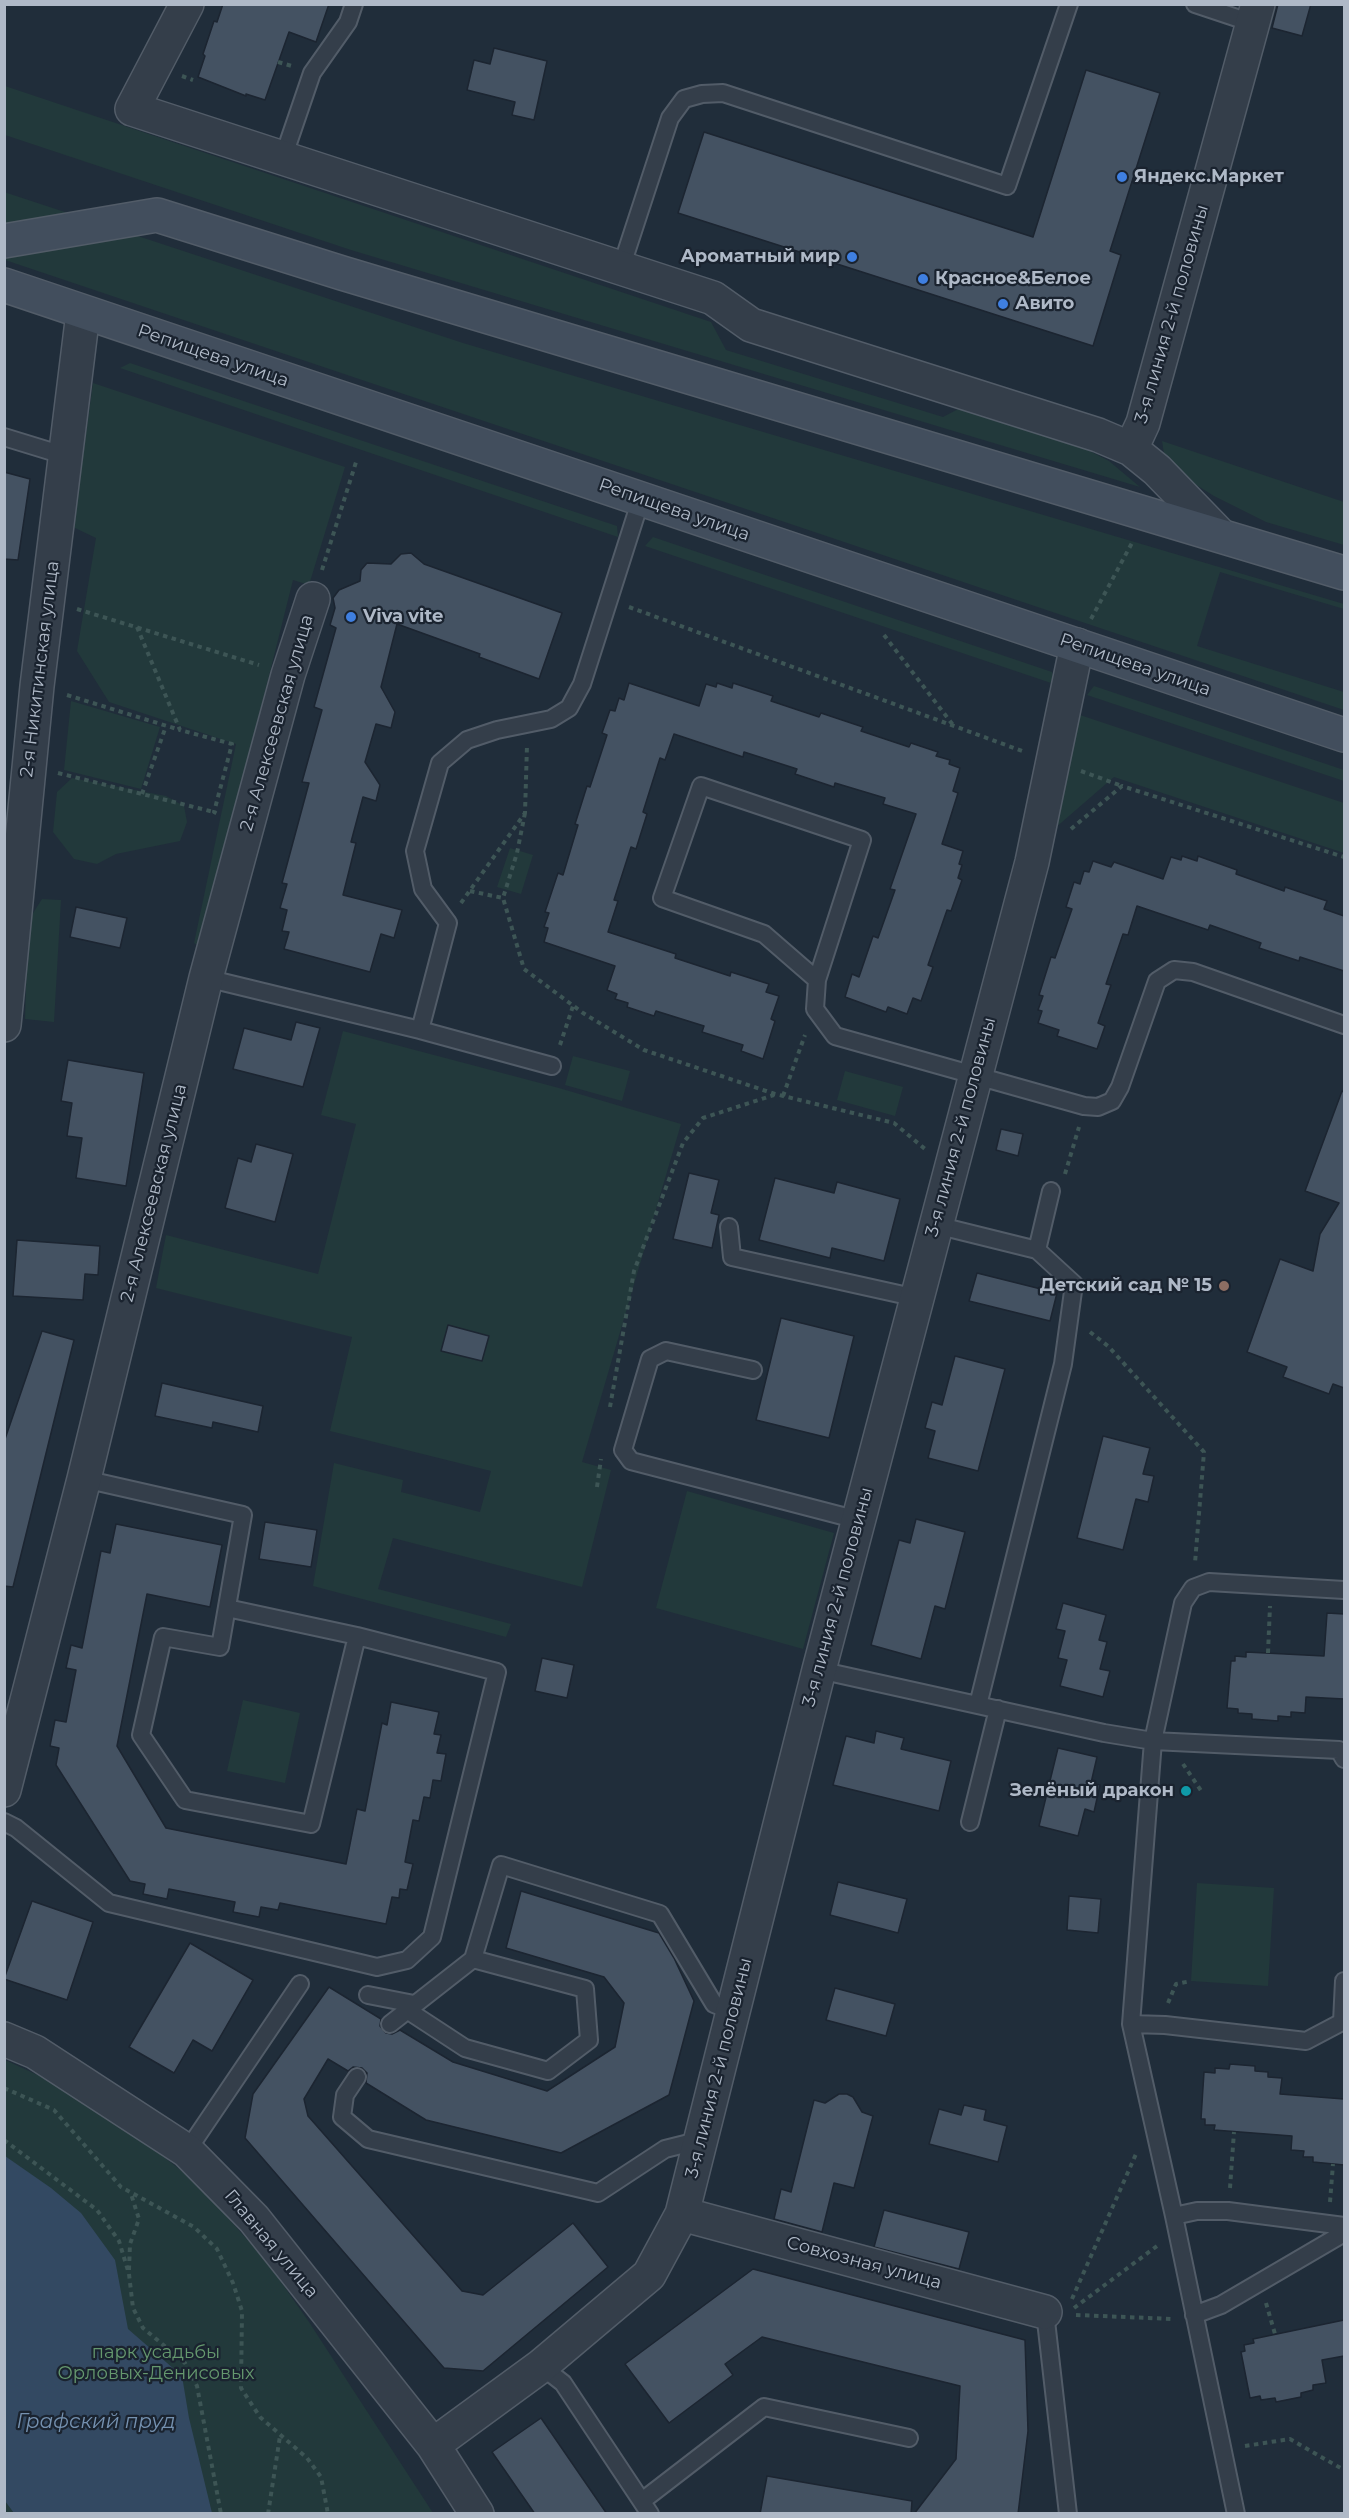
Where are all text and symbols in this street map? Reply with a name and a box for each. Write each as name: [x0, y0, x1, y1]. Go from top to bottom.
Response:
place label: Яндекс.Маркет: [1134, 166, 1284, 188]
marker: Яндекс.Маркет: [1115, 170, 1129, 184]
street label: 3-я линия 2-й половины: [1130, 202, 1214, 426]
place label: Ароматный мир: [680, 246, 840, 268]
marker: Ароматный мир: [845, 250, 859, 264]
place label: Красное&Белое: [935, 268, 1091, 290]
marker: Красное&Белое: [916, 272, 930, 286]
place label: Авито: [1015, 293, 1074, 315]
marker: Авито: [996, 297, 1010, 311]
street label: Репищева улица: [135, 320, 291, 392]
street label: Репищева улица: [596, 474, 752, 546]
street label: 2-я Никитинская улица: [16, 560, 64, 778]
place label: Viva vite: [363, 606, 443, 628]
marker: Viva vite: [344, 610, 358, 624]
street label: 2-я Алексеевская улица: [236, 612, 318, 834]
street label: Репищева улица: [1057, 629, 1213, 701]
street label: 3-я линия 2-й половины: [921, 1015, 1001, 1239]
street label: 2-я Алексеевская улица: [116, 1082, 192, 1304]
place label: Детский сад № 15: [1040, 1275, 1212, 1297]
marker: Детский сад № 15: [1217, 1279, 1231, 1293]
street label: 3-я линия 2-й половины: [798, 1485, 878, 1709]
place label: Зелёный дракон: [1010, 1780, 1174, 1802]
marker: Зелёный дракон: [1179, 1784, 1193, 1798]
street label: 3-я линия 2-й половины: [681, 1956, 757, 2180]
street label: Главная улица: [219, 2185, 323, 2303]
street label: Совхозная улица: [784, 2232, 944, 2294]
park label: парк усадьбы Орловых-Денисовых: [57, 2342, 255, 2384]
water label: Графский пруд: [17, 2410, 175, 2434]

